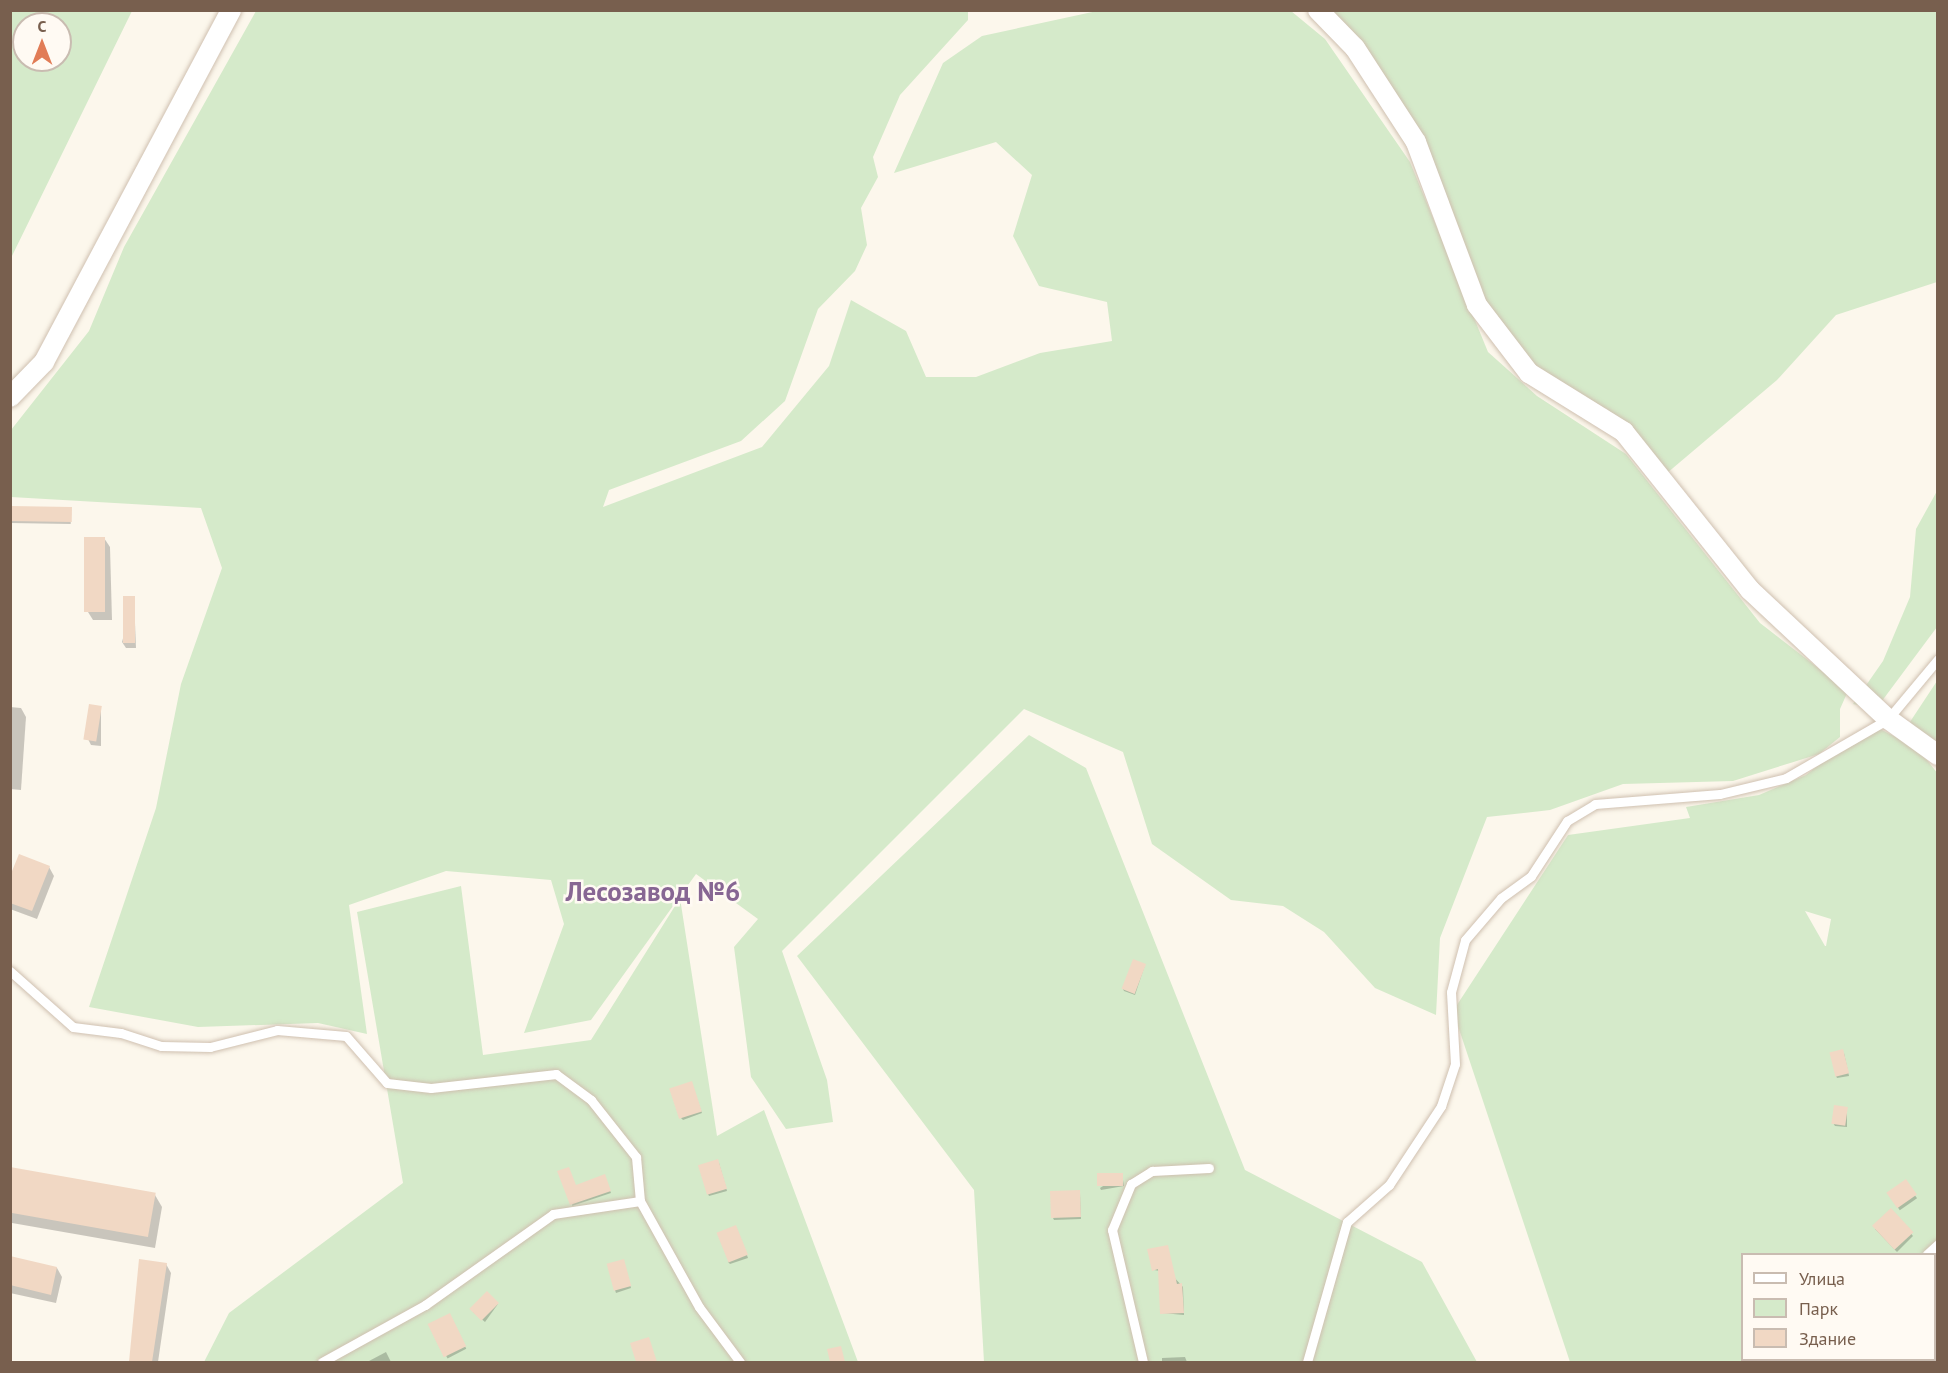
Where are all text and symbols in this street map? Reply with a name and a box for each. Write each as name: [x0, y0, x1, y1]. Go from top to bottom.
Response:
north arrow: [12, 12, 72, 72]
text: С: [38, 16, 46, 36]
district label: Лесозавод №6: [566, 876, 740, 908]
legend: [1741, 1253, 1936, 1361]
text: Улица: [1799, 1267, 1845, 1290]
text: Парк: [1799, 1297, 1838, 1320]
text: Здание: [1799, 1327, 1856, 1350]

